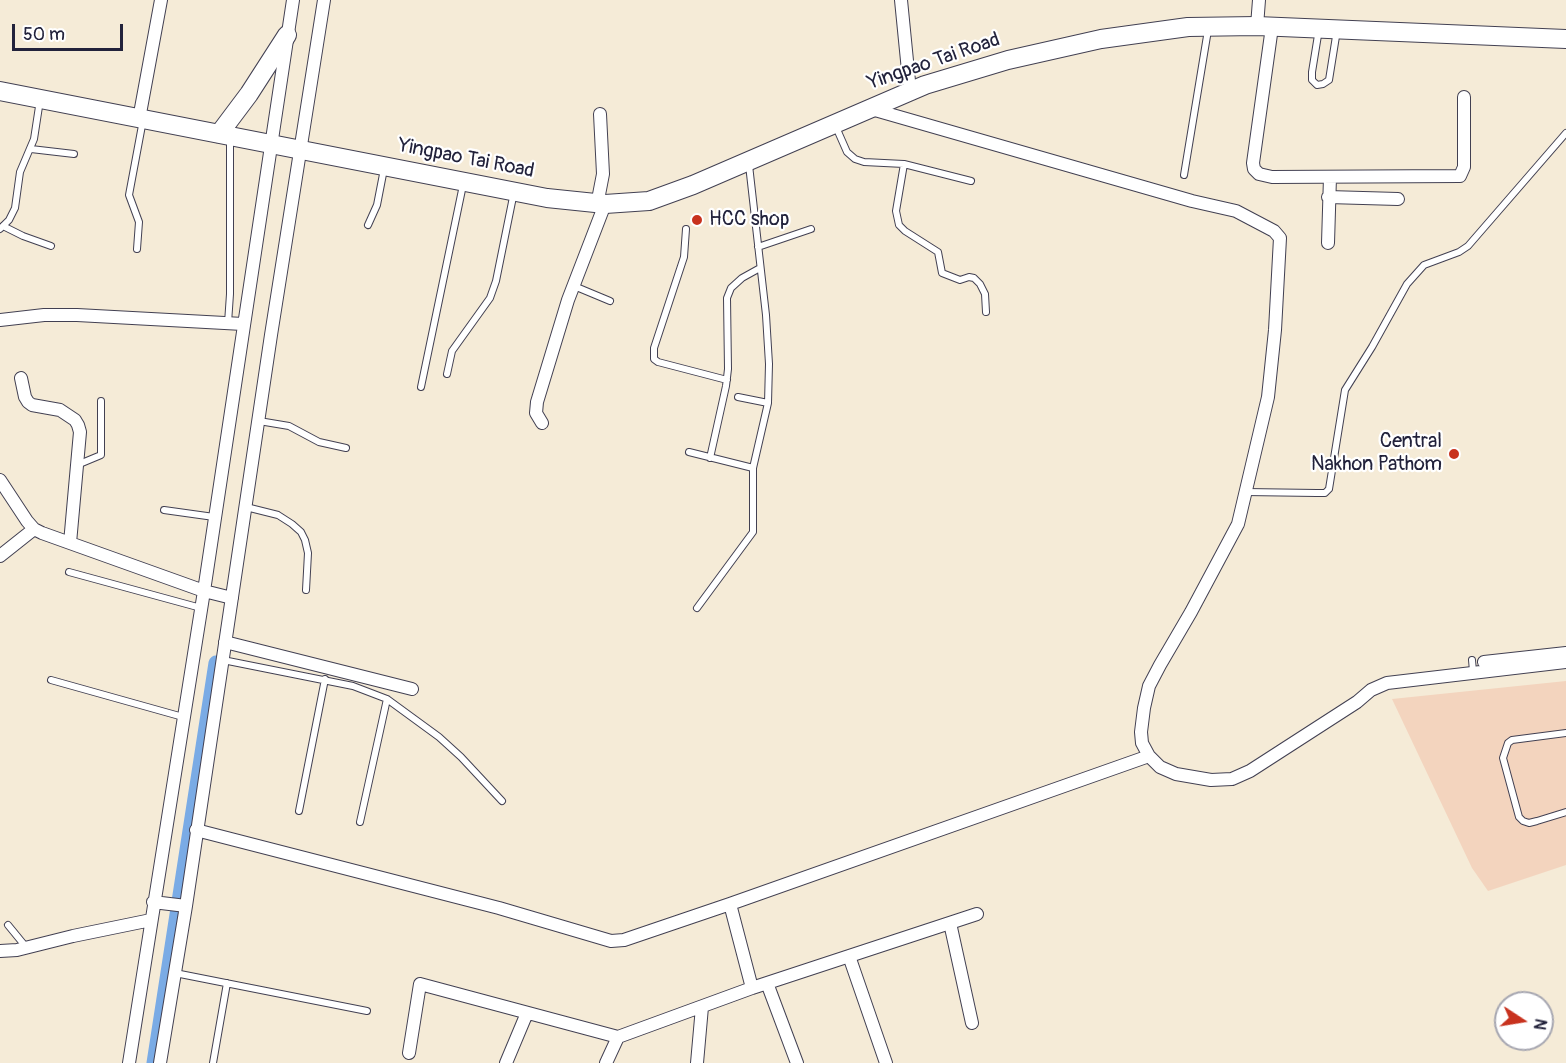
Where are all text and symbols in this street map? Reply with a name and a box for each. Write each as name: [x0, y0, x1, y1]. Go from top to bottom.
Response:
scale bar: [15, 12, 126, 50]
text: 50 m: [23, 23, 65, 46]
street label: Yingpao Tai Road: [865, 28, 1003, 96]
street label: Yingpao Tai Road: [396, 134, 536, 184]
place label: HCC shop: [709, 208, 789, 232]
marker: HCC shop: [690, 213, 704, 227]
place label: Central Nakhon Pathom: [1311, 430, 1442, 477]
marker: Central Nakhon Pathom: [1447, 447, 1461, 461]
north arrow: [1494, 991, 1554, 1051]
text: N: [1529, 1017, 1551, 1032]

